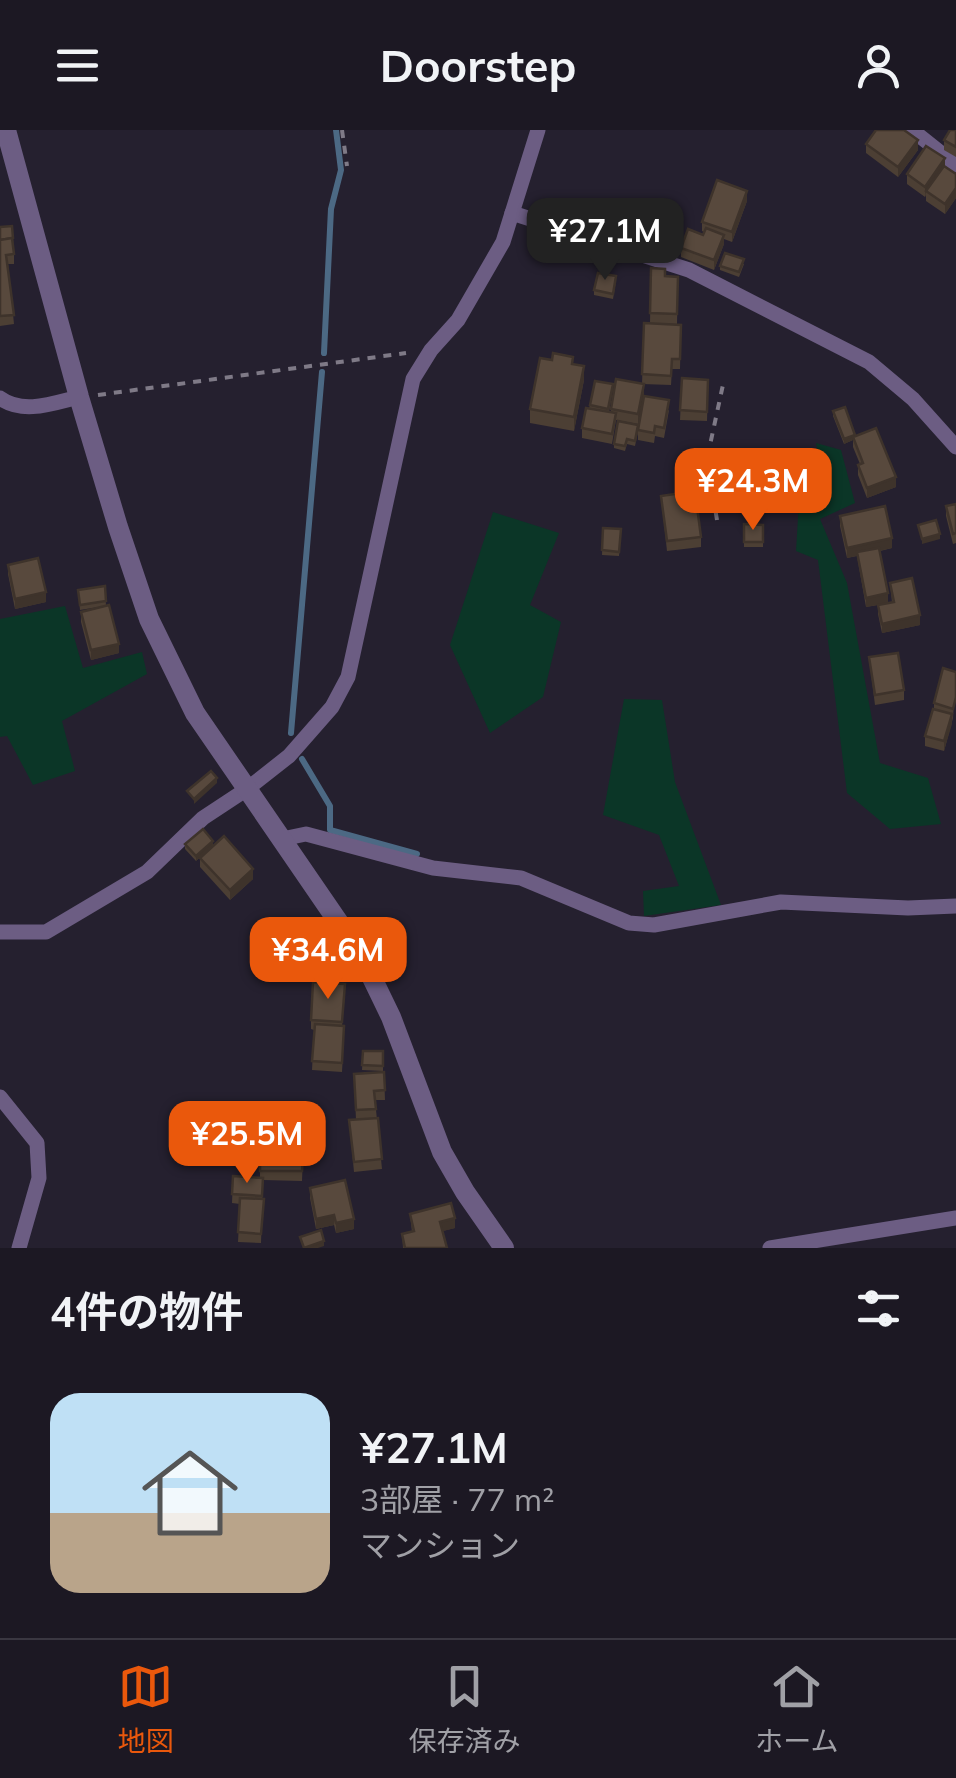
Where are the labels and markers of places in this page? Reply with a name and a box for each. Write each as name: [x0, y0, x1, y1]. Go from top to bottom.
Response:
pin: ¥27.1M: [524, 198, 686, 283]
pin: ¥24.3M: [672, 448, 834, 533]
pin: ¥34.6M: [247, 917, 409, 1002]
pin: ¥25.5M: [166, 1101, 328, 1186]

